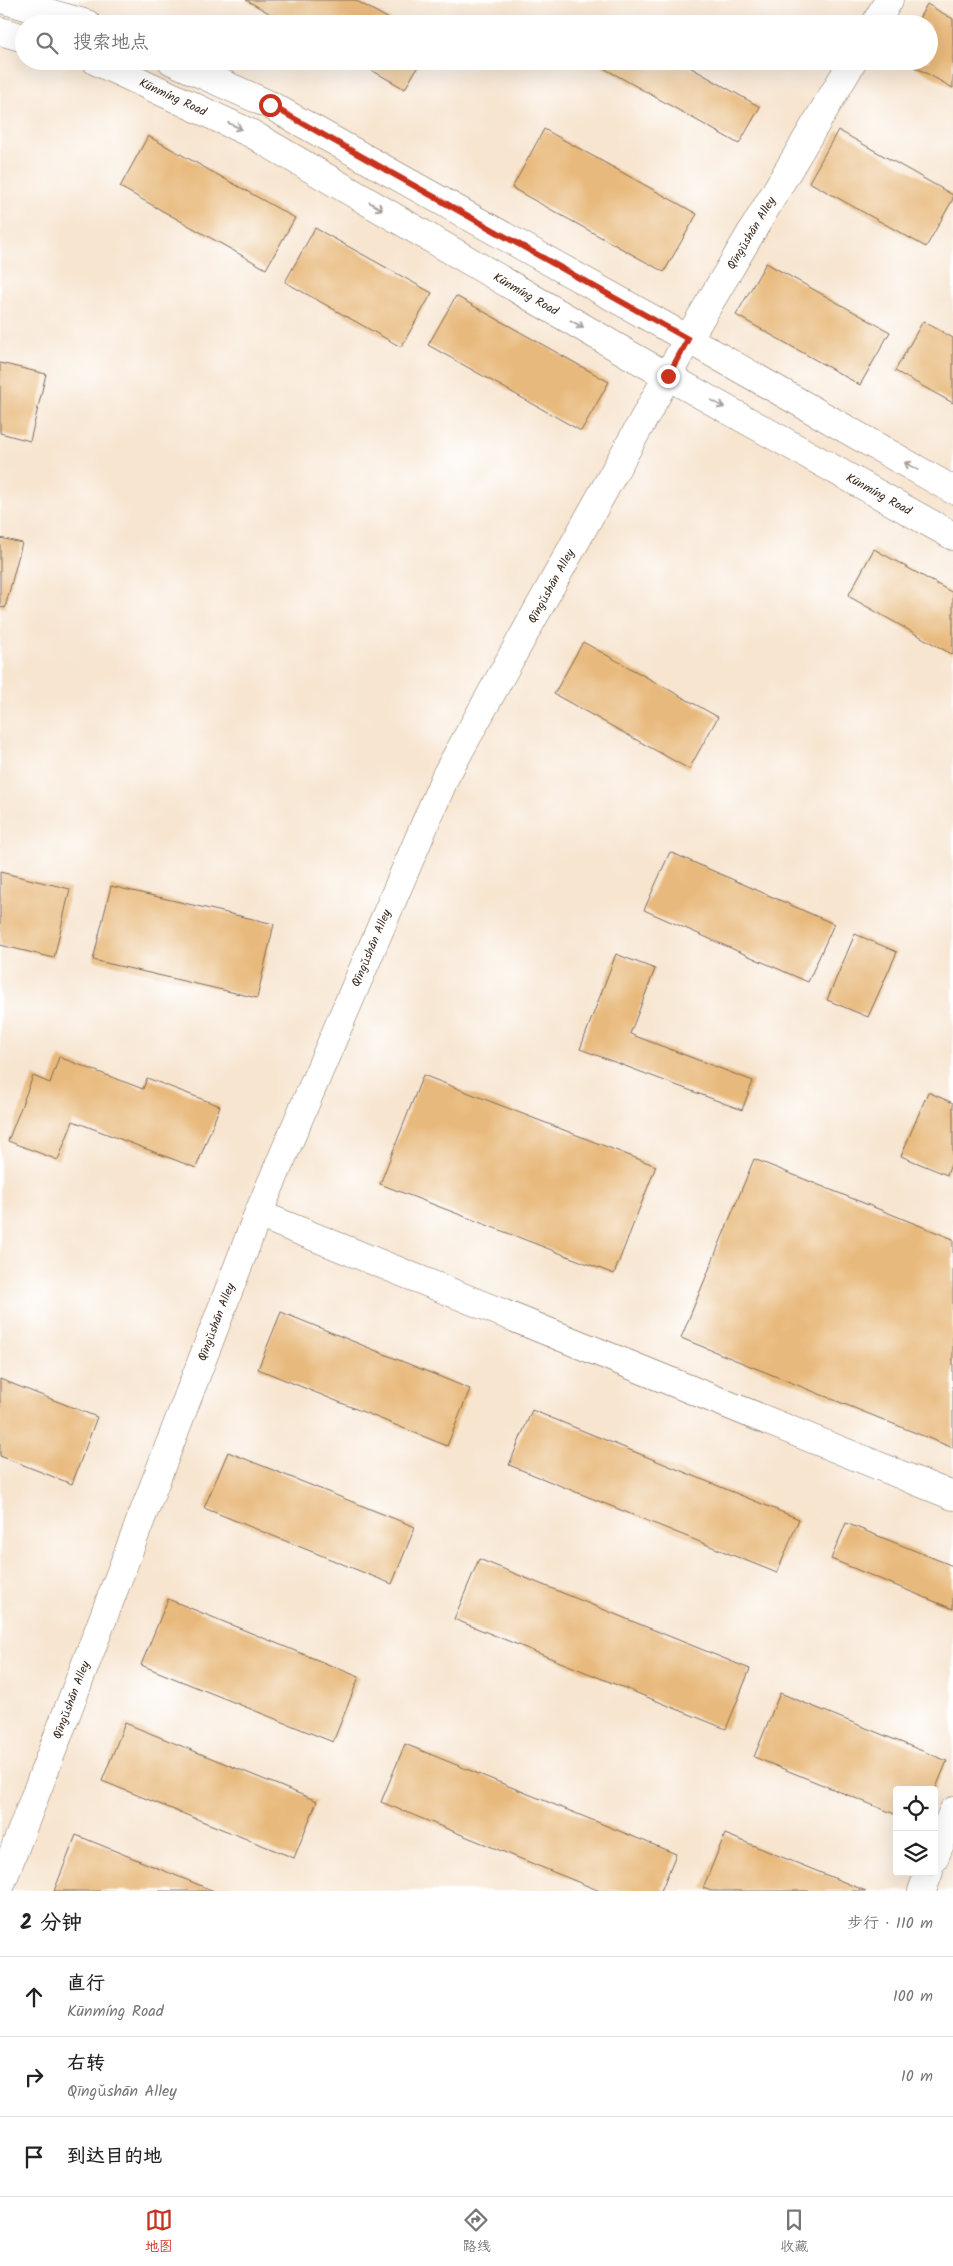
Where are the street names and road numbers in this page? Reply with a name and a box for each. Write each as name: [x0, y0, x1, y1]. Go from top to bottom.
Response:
street label: Kūnmíng Road: [136, 73, 211, 122]
street label: Qīngǔshān Alley: [722, 193, 781, 273]
street label: Kūnmíng Road: [490, 268, 563, 321]
street label: Kūnmíng Road: [842, 469, 916, 521]
street label: Qīngǔshān Alley: [523, 545, 580, 627]
street label: Qīngǔshān Alley: [347, 906, 396, 990]
street label: Qīngǔshān Alley: [193, 1280, 240, 1364]
street label: Qīngǔshān Alley: [48, 1658, 95, 1742]

